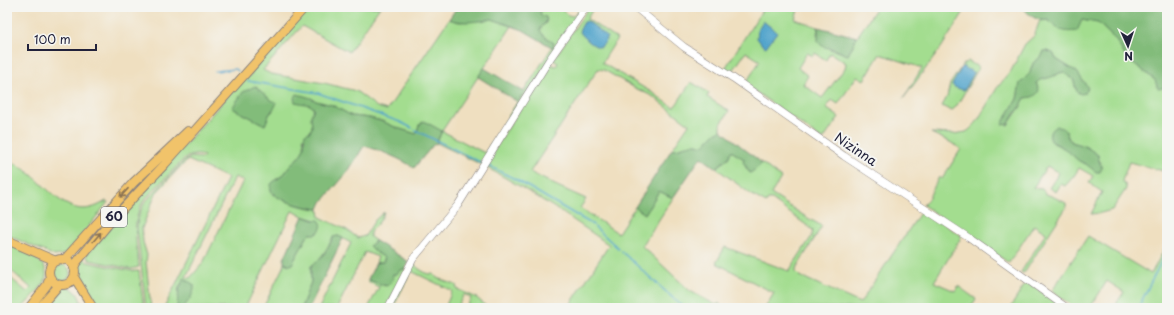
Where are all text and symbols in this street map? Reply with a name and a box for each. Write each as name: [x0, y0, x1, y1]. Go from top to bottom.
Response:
scale bar: [28, 26, 96, 52]
north arrow: [1108, 26, 1148, 66]
text: 100 m: [34, 30, 71, 48]
text: N: [1123, 48, 1133, 65]
street label: Nizinna: [831, 127, 882, 170]
one-way arrow: [120, 187, 129, 197]
road number: 60: [101, 207, 127, 227]
one-way arrow: [93, 232, 102, 243]

